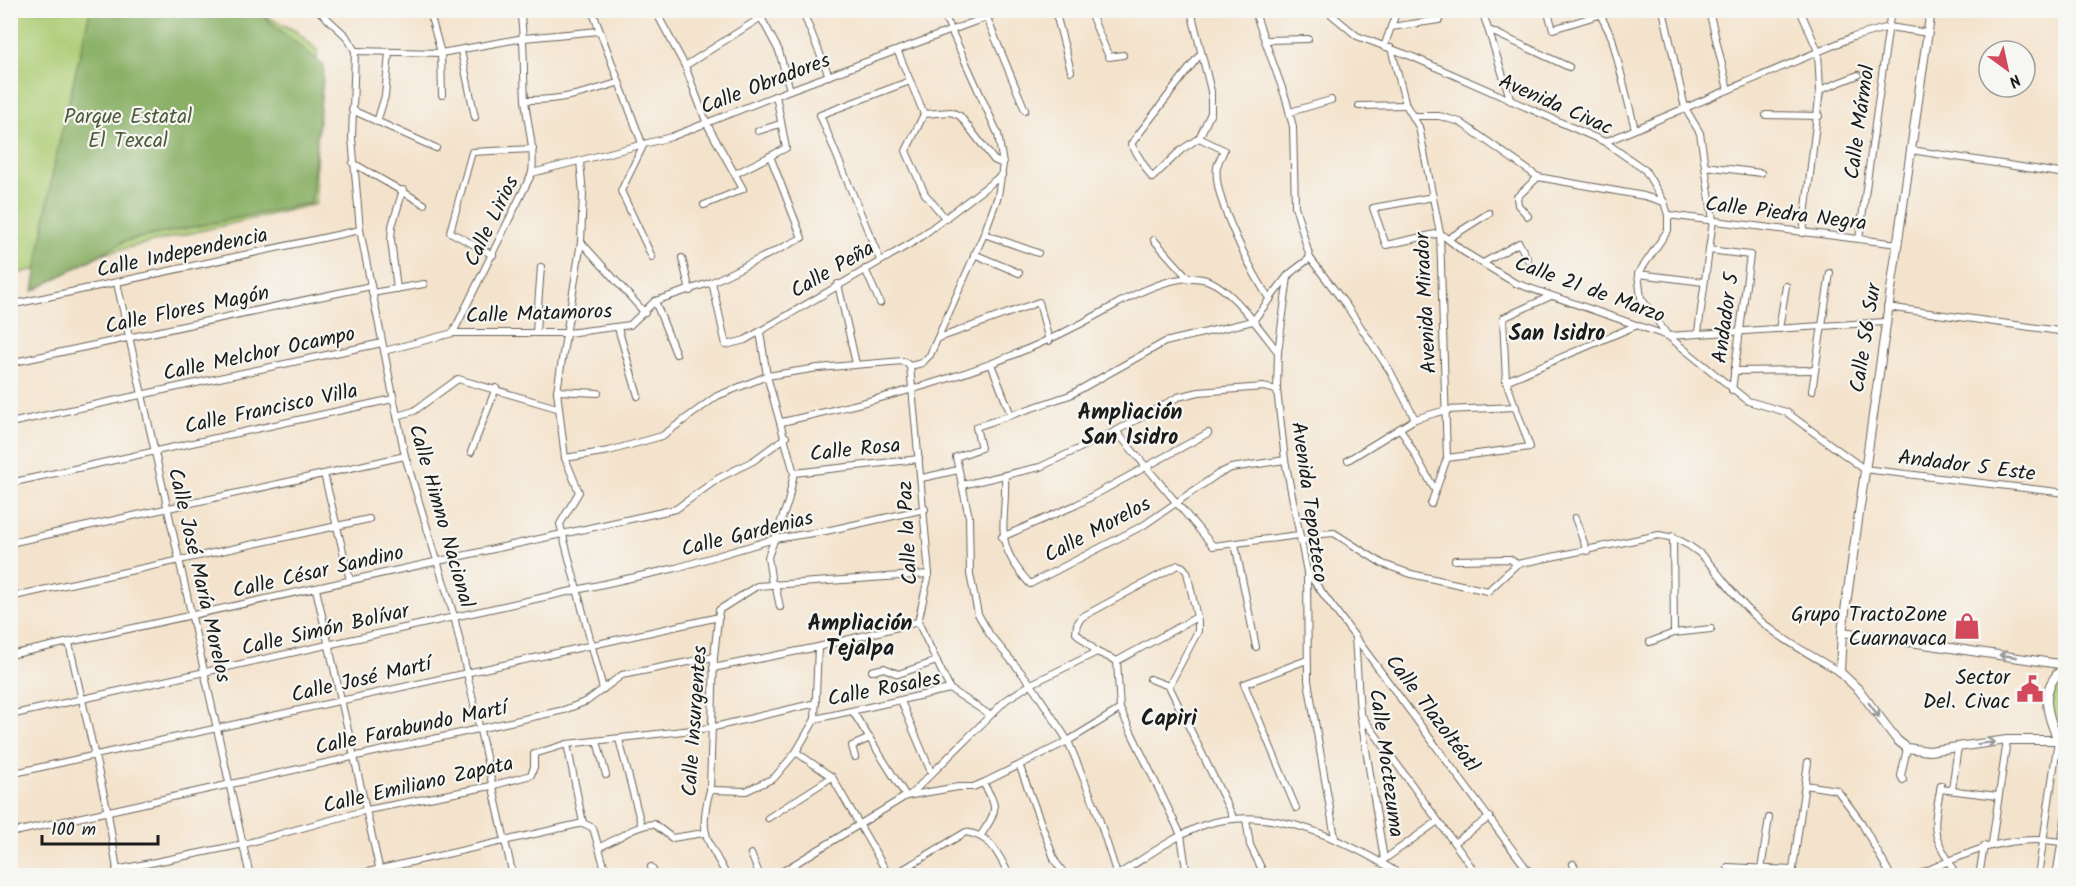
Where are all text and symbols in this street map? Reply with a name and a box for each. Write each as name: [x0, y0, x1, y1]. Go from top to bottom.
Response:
north arrow: [1977, 39, 2037, 99]
street label: Calle Obradores: [696, 44, 835, 124]
street label: Calle Mármol: [1836, 63, 1885, 182]
street label: Avenida Civac: [1493, 66, 1618, 145]
text: N: [2003, 67, 2025, 94]
park label: Parque Estatal El Texcal: [64, 101, 192, 158]
street label: Calle Lirios: [456, 171, 529, 273]
street label: Calle Piedra Negra: [1703, 188, 1869, 241]
street label: Calle Independencia: [94, 219, 271, 288]
street label: Avenida Mirador: [1406, 230, 1447, 374]
street label: Calle Peña: [784, 233, 881, 308]
street label: Calle 21 de Marzo: [1509, 248, 1669, 333]
street label: Andador 5: [1704, 269, 1749, 366]
street label: Calle Flores Magón: [102, 277, 272, 344]
street label: Calle 56 Sur: [1842, 280, 1892, 395]
street label: Calle Matamoros: [465, 295, 613, 334]
district label: San Isidro: [1509, 317, 1605, 352]
street label: Calle Melchor Ocampo: [160, 318, 358, 391]
street label: Calle Francisco Villa: [182, 375, 361, 444]
district label: Ampliación San Isidro: [1077, 396, 1183, 456]
street label: Avenida Tepozteco: [1281, 420, 1336, 585]
street label: Calle Himno Nacional: [399, 421, 483, 612]
street label: Calle Rosa: [808, 429, 902, 472]
street label: Andador 5 Este: [1896, 442, 2038, 491]
street label: Calle José María Morelos: [158, 465, 239, 686]
street label: Calle la Paz: [889, 480, 928, 586]
street label: Calle Morelos: [1038, 488, 1157, 572]
street label: Calle Gardenias: [678, 502, 817, 567]
street label: Calle César Sandino: [229, 537, 407, 608]
street label: Calle Simón Bolívar: [238, 595, 413, 666]
place label: Grupo TractoZone Cuarnavaca: [1791, 599, 1948, 656]
district label: Ampliación Tejalpa: [807, 607, 913, 667]
shop icon: Grupo TractoZone Cuarnavaca: [1952, 611, 1982, 641]
street label: Calle Insurgentes: [674, 644, 717, 798]
street label: Calle José Martí: [288, 648, 438, 713]
street label: Calle Tlazoltéotl: [1376, 648, 1487, 780]
one-way arrow: [1998, 651, 2018, 662]
street label: Calle Rosales: [825, 662, 944, 717]
place label: Sector Del. Civac: [1923, 662, 2011, 719]
public building icon: Sector Del. Civac: [2015, 674, 2045, 704]
street label: Calle Moctezuma: [1359, 687, 1412, 840]
street label: Calle Farabundo Martí: [312, 691, 513, 765]
one-way arrow: [1867, 701, 1880, 717]
district label: Capiri: [1141, 702, 1198, 737]
one-way arrow: [1975, 737, 1995, 748]
street label: Calle Emiliano Zapata: [320, 748, 517, 823]
scale bar: [42, 808, 158, 846]
text: 100 m: [51, 816, 96, 845]

